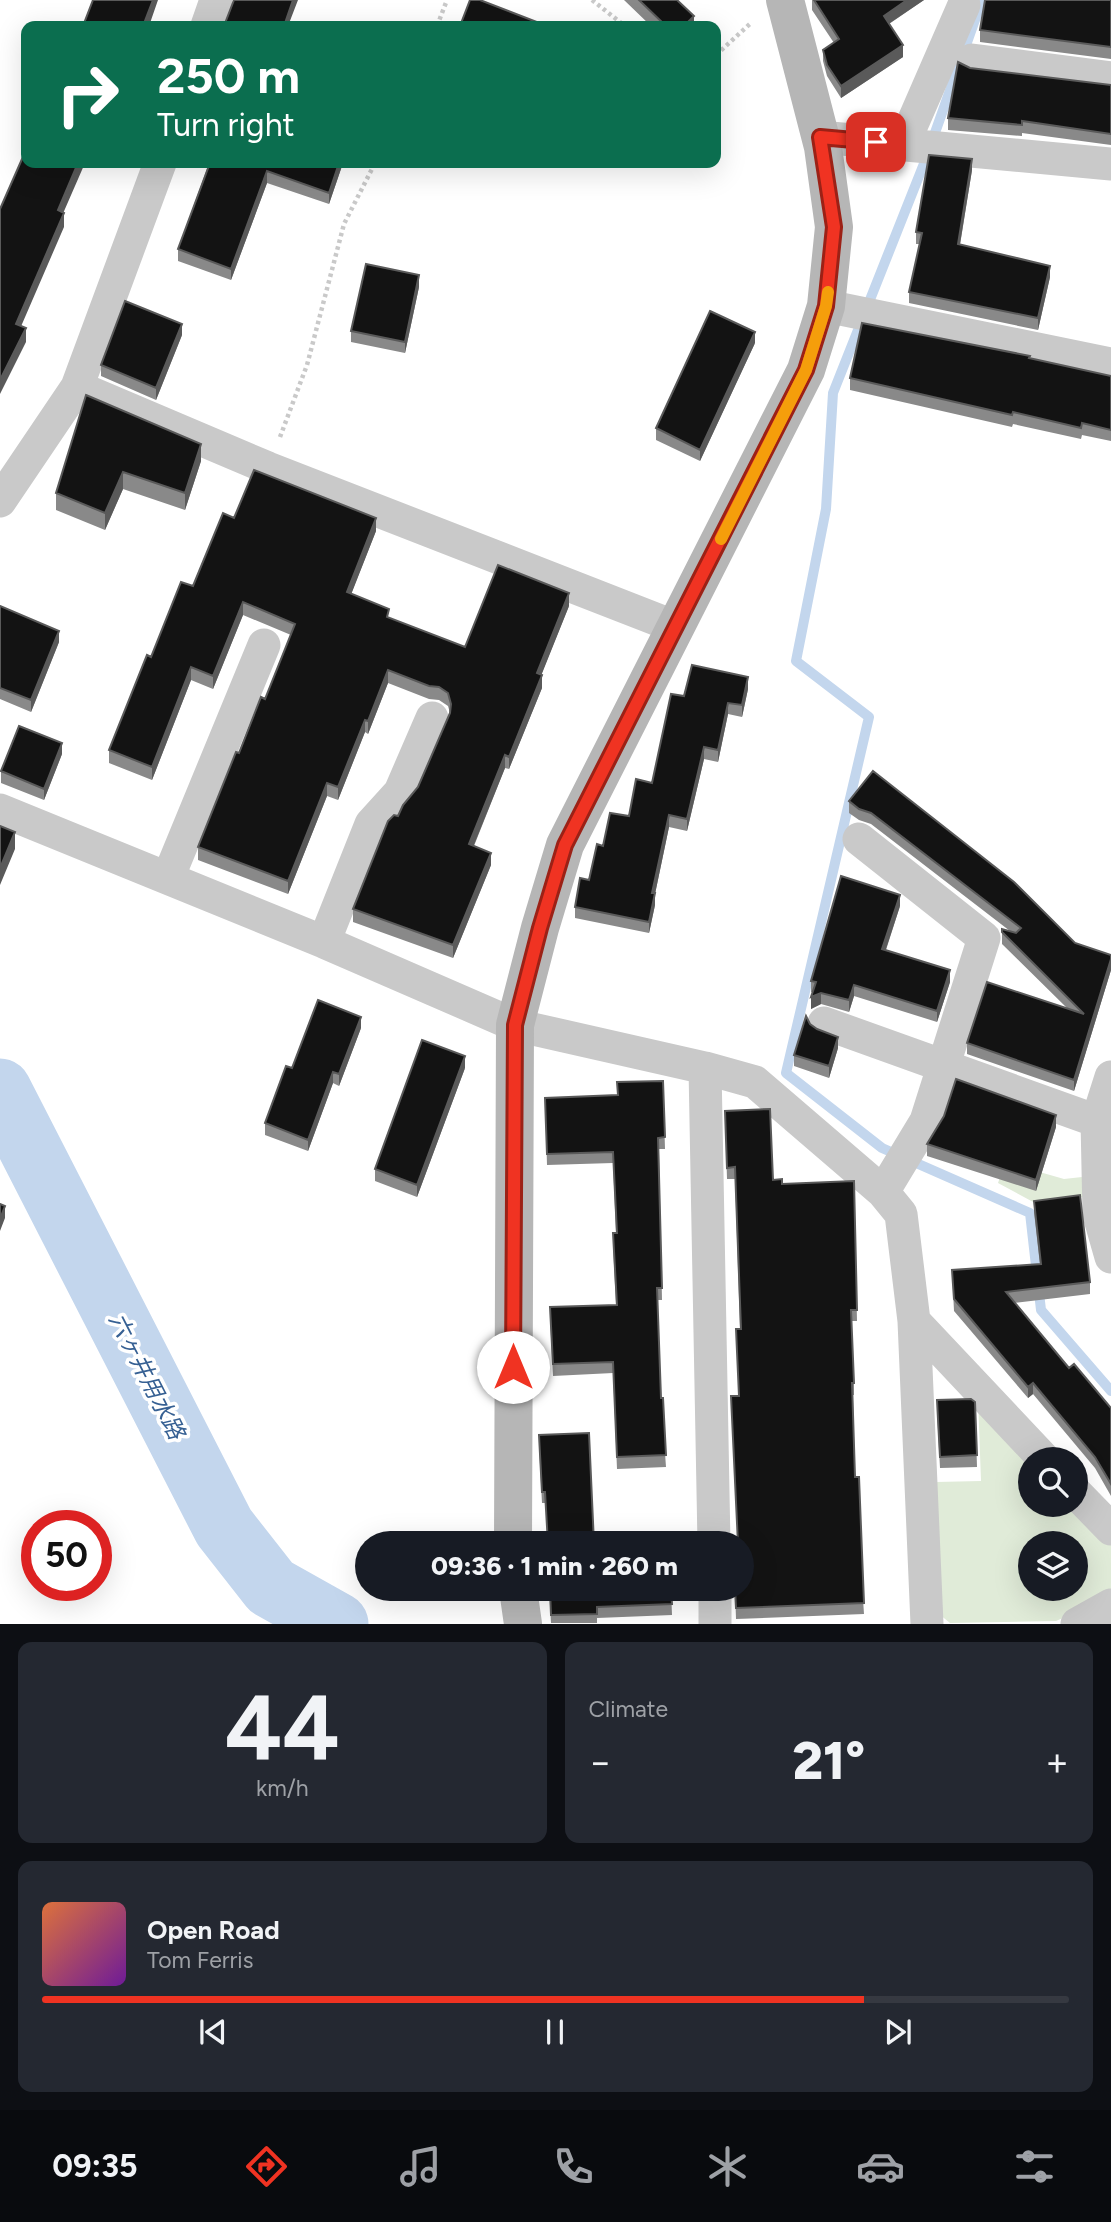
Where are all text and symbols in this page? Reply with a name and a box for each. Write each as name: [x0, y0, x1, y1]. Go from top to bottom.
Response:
text: 250 m: [157, 46, 300, 105]
icon: right: [42, 49, 133, 140]
text: Turn right: [157, 106, 295, 144]
pin: [846, 112, 906, 172]
icon: arrive: [857, 123, 895, 161]
water label: 六ヶ井用水路: [103, 1308, 192, 1446]
position arrow: [476, 1330, 550, 1404]
map controls: [1018, 1447, 1088, 1601]
button: search: [1018, 1447, 1088, 1517]
speed limit sign: 50: [21, 1510, 112, 1601]
button: layers: [1018, 1531, 1088, 1601]
text: 09:36 · 1 min · 260 m: [431, 1550, 678, 1582]
text: 44: [225, 1674, 340, 1783]
text: Climate: [589, 1695, 668, 1723]
text: 21°: [792, 1730, 865, 1792]
text: −: [589, 1739, 612, 1785]
text: +: [1045, 1739, 1069, 1785]
text: km/h: [256, 1774, 309, 1802]
text: Open Road: [147, 1914, 280, 1946]
text: Tom Ferris: [147, 1946, 253, 1974]
icon: previous: [194, 2013, 232, 2051]
icon: pause: [536, 2013, 574, 2051]
icon: next: [879, 2013, 917, 2051]
icon: directions: [242, 2142, 291, 2191]
icon: music: [396, 2142, 445, 2191]
icon: phone: [549, 2142, 598, 2191]
icon: climate: [703, 2142, 752, 2191]
icon: car: [856, 2142, 905, 2191]
icon: filters: [1010, 2142, 1059, 2191]
text: 09:35: [52, 2147, 138, 2185]

